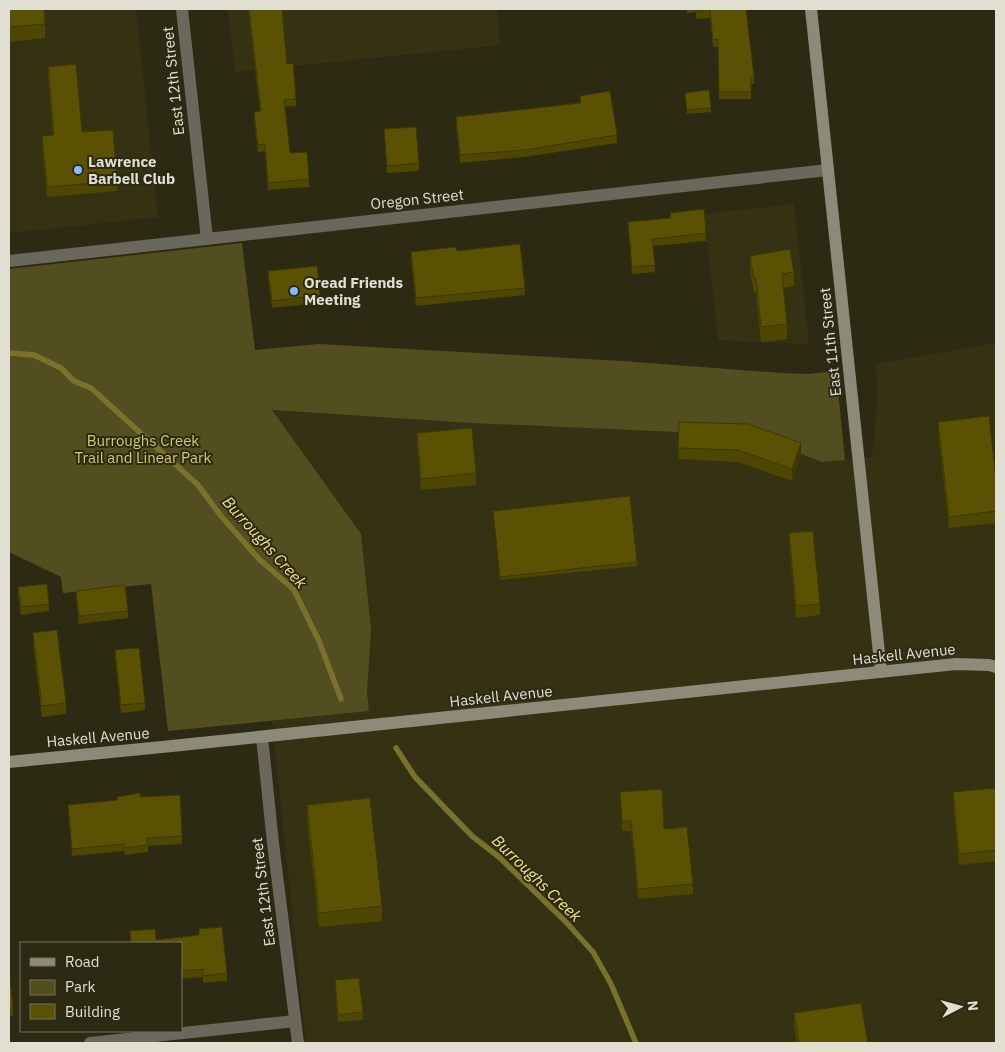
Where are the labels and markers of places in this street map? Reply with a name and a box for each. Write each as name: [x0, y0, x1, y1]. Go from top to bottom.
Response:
place label: Lawrence Barbell Club: [88, 152, 175, 188]
marker: Lawrence Barbell Club: [72, 164, 84, 176]
place label: Oread Friends Meeting: [304, 273, 403, 309]
marker: Oread Friends Meeting: [288, 285, 300, 297]

